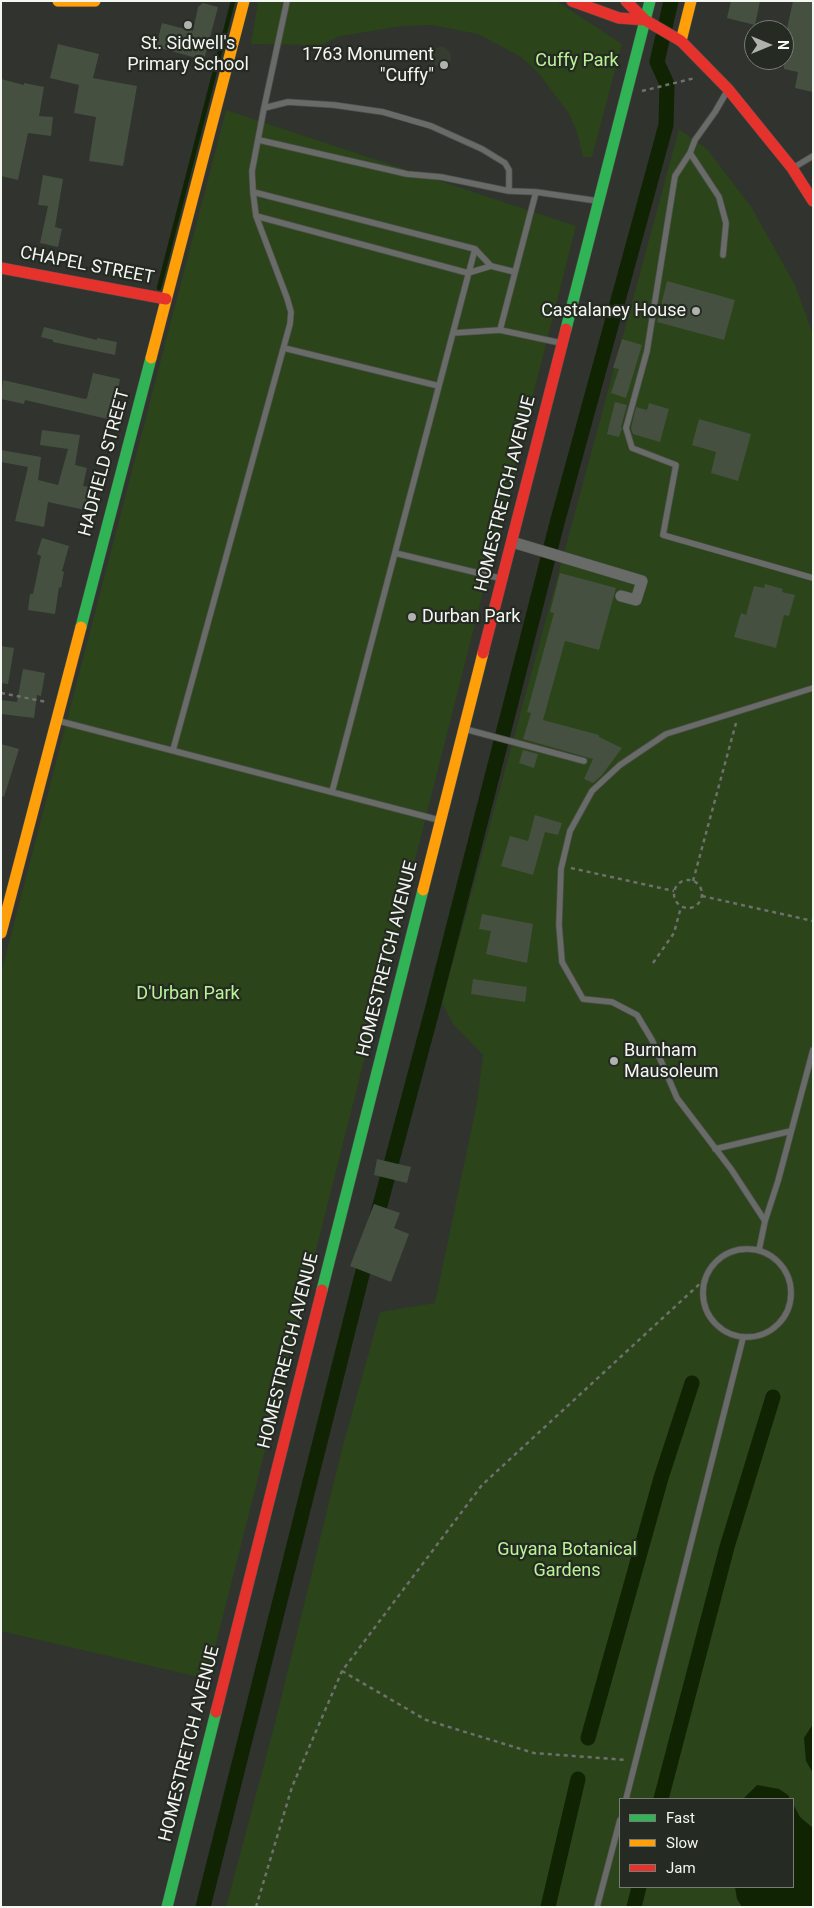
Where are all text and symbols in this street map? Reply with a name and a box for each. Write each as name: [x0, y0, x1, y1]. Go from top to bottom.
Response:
marker: St. Sidwell's Primary School: [182, 19, 194, 31]
north arrow: [744, 20, 794, 70]
place label: St. Sidwell's Primary School: [127, 33, 249, 76]
text: N: [775, 40, 791, 50]
place label: 1763 Monument "Cuffy": [302, 44, 434, 86]
park label: Cuffy Park: [535, 50, 619, 72]
marker: 1763 Monument "Cuffy": [438, 59, 450, 71]
street label: CHAPEL STREET: [18, 242, 156, 290]
place label: Castalaney House: [541, 300, 686, 322]
marker: Castalaney House: [690, 305, 702, 317]
street label: HADFIELD STREET: [75, 387, 135, 539]
street label: HOMESTRETCH AVENUE: [471, 394, 541, 594]
place label: Durban Park: [422, 606, 520, 628]
marker: Durban Park: [406, 611, 418, 623]
street label: HOMESTRETCH AVENUE: [353, 859, 423, 1059]
park label: D'Urban Park: [136, 983, 240, 1005]
place label: Burnham Mausoleum: [624, 1040, 719, 1082]
marker: Burnham Mausoleum: [608, 1055, 620, 1067]
street label: HOMESTRETCH AVENUE: [254, 1251, 324, 1451]
park label: Guyana Botanical Gardens: [497, 1539, 637, 1582]
street label: HOMESTRETCH AVENUE: [155, 1644, 225, 1844]
legend: [619, 1798, 794, 1888]
text: Fast: [666, 1809, 695, 1827]
text: Slow: [666, 1834, 698, 1852]
text: Jam: [666, 1859, 696, 1877]

